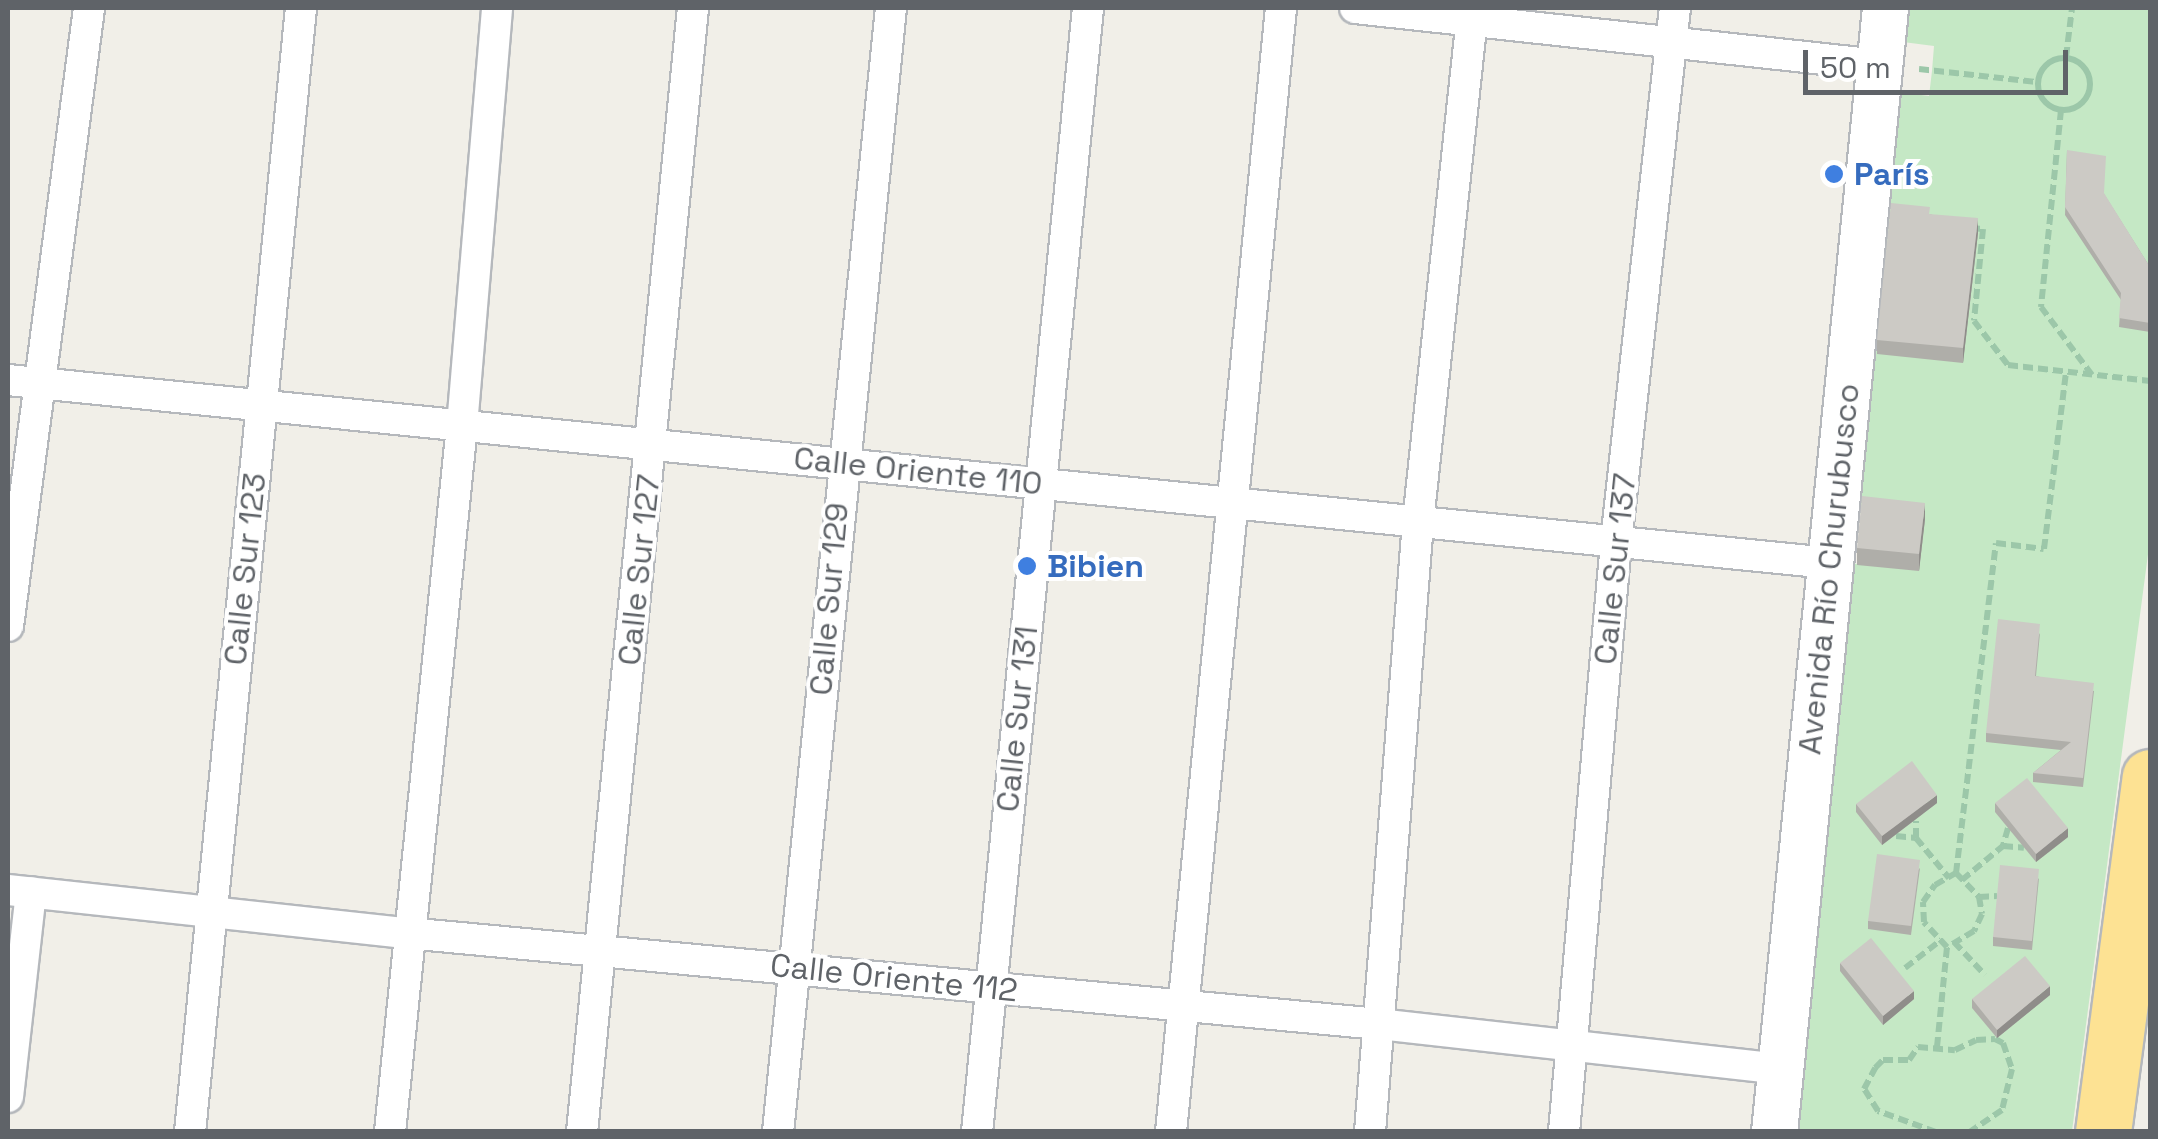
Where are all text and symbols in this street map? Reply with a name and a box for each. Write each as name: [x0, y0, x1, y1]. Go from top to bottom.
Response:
scale bar: [1808, 30, 2073, 92]
text: 50 m: [1820, 48, 1891, 87]
place label: París: [1854, 155, 1929, 193]
marker: París: [1823, 163, 1845, 185]
street label: Avenida Río Churubusco: [1790, 382, 1868, 756]
street label: Calle Oriente 110: [792, 439, 1044, 503]
street label: Calle Sur 123: [216, 471, 274, 667]
street label: Calle Sur 137: [1586, 472, 1644, 666]
street label: Calle Sur 127: [610, 473, 668, 667]
street label: Calle Sur 129: [801, 501, 857, 697]
place label: Bibien: [1047, 547, 1144, 585]
marker: Bibien: [1016, 555, 1038, 577]
street label: Calle Sur 131: [988, 624, 1046, 814]
street label: Calle Oriente 112: [768, 946, 1020, 1010]

